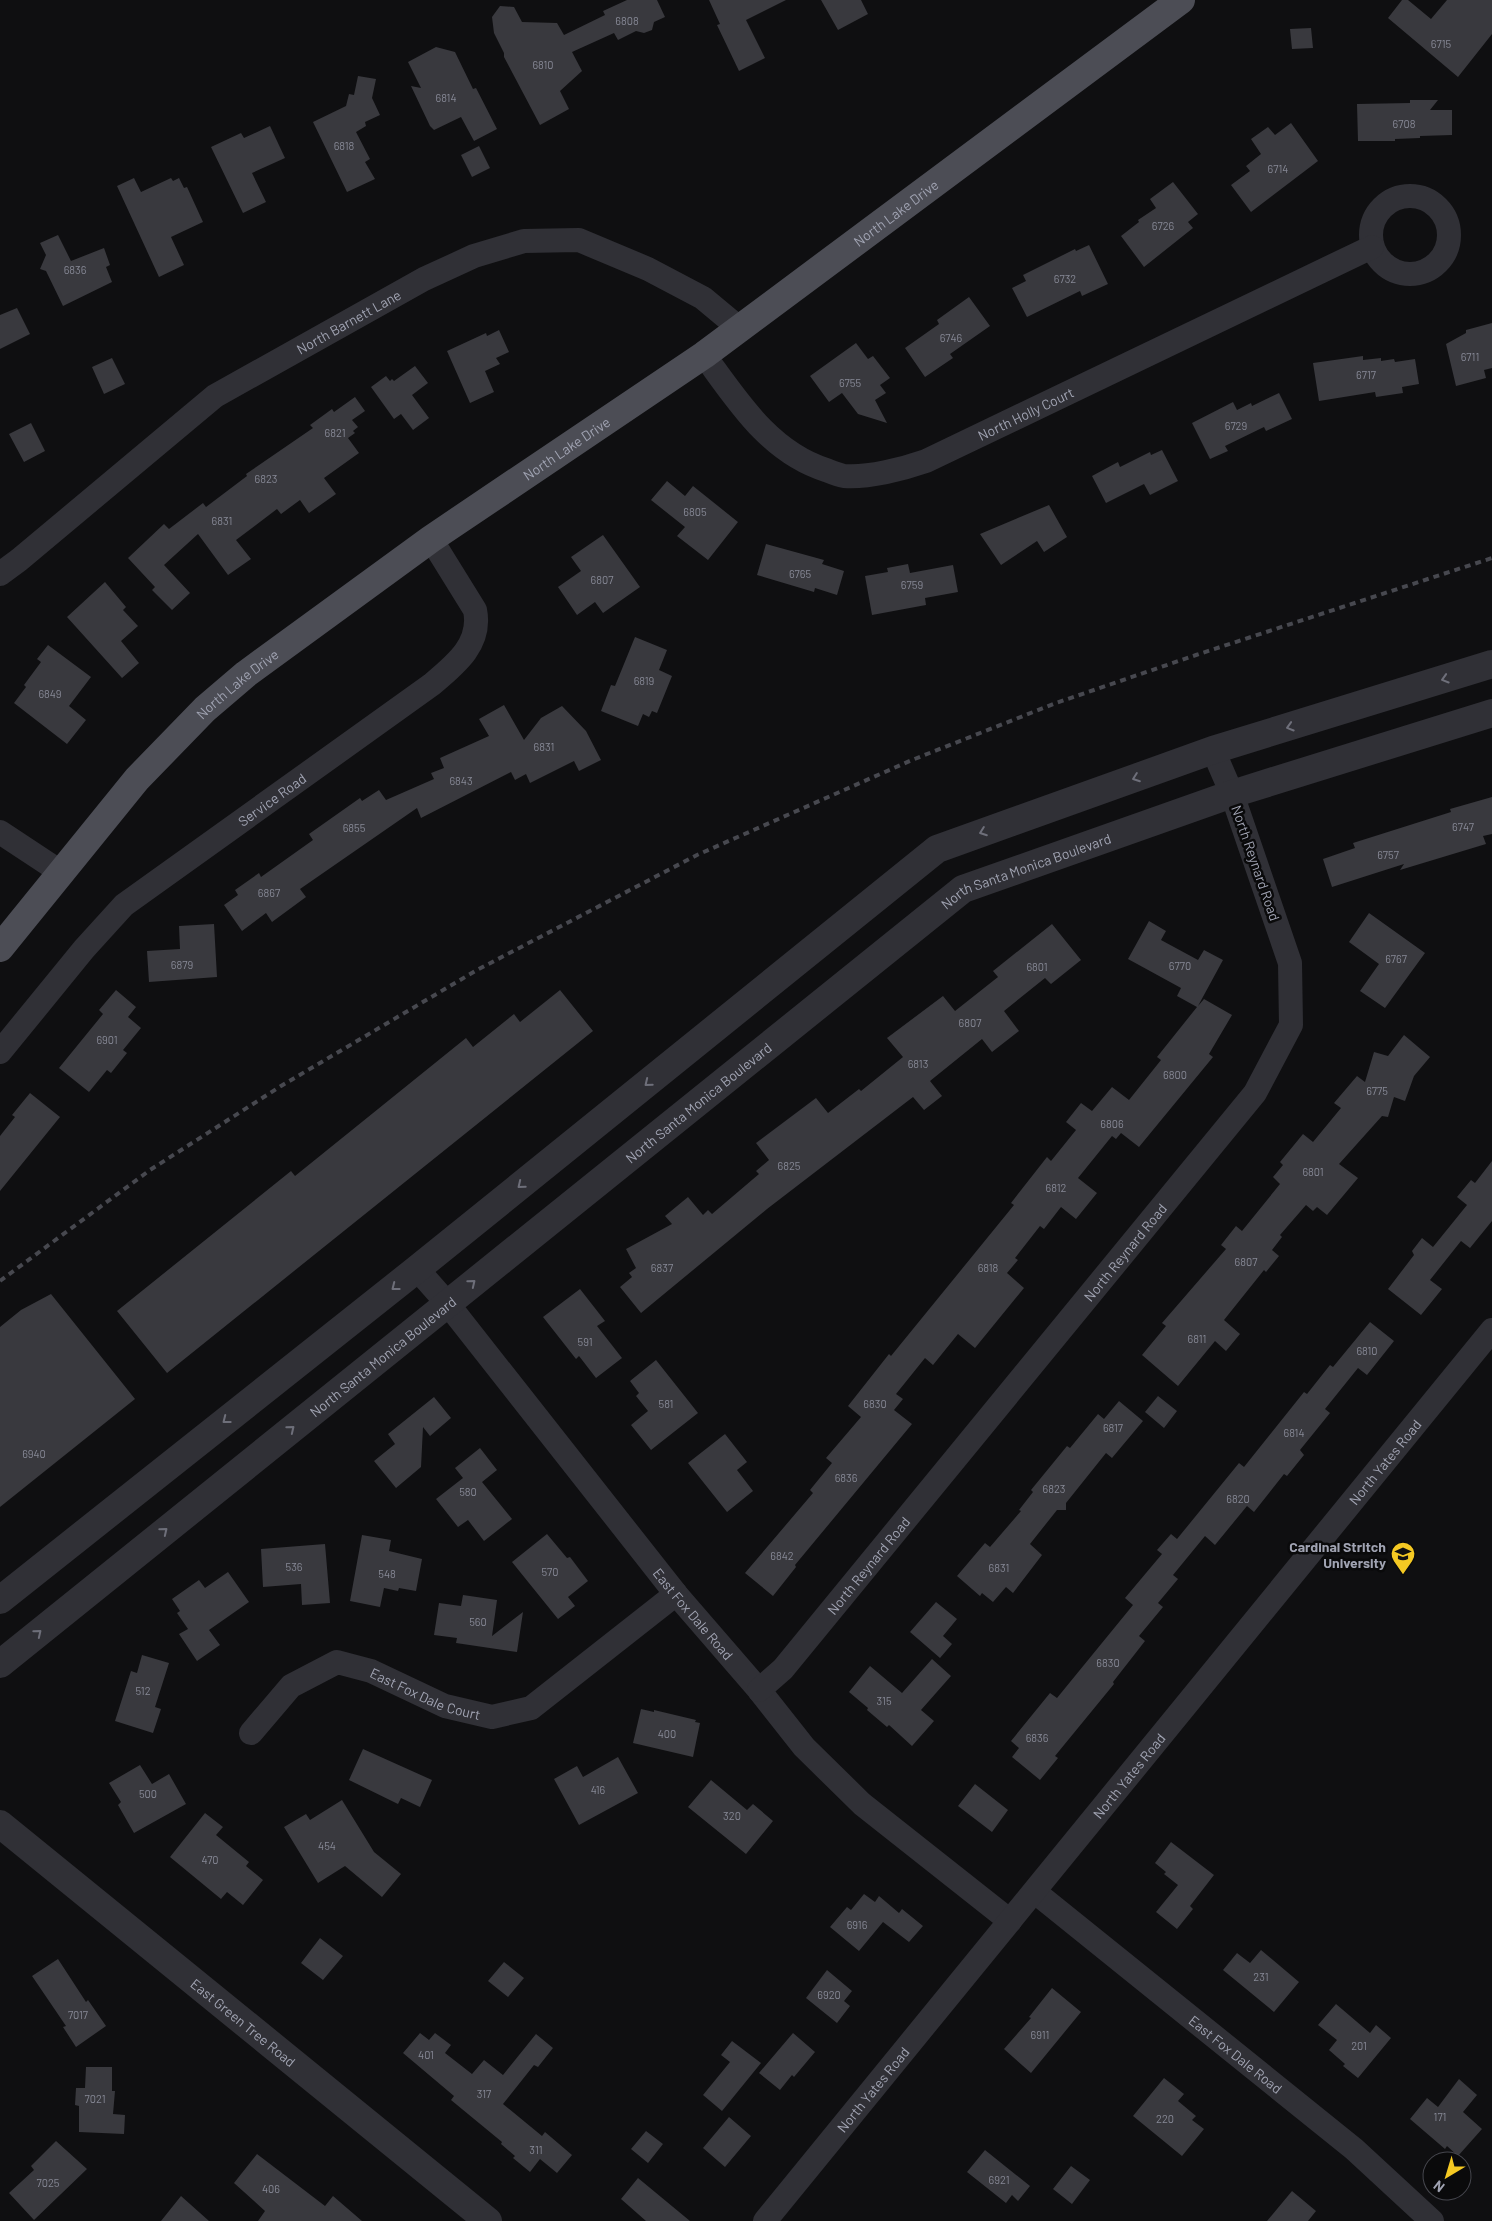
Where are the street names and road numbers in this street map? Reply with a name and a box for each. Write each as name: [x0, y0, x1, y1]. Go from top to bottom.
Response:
street label: North Lake Drive: [850, 175, 941, 250]
street label: North Barnett Lane: [293, 285, 403, 357]
street label: North Holly Court: [975, 383, 1076, 444]
street label: North Lake Drive: [519, 413, 613, 483]
street label: North Lake Drive: [192, 645, 281, 722]
street label: Service Road: [234, 769, 309, 829]
street label: North Reynard Road: [1228, 803, 1284, 923]
street label: North Santa Monica Boulevard: [937, 829, 1113, 912]
street label: North Santa Monica Boulevard: [622, 1038, 775, 1166]
street label: North Reynard Road: [1080, 1200, 1170, 1304]
street label: North Santa Monica Boulevard: [306, 1292, 459, 1420]
street label: North Yates Road: [1345, 1416, 1424, 1508]
street label: North Reynard Road: [823, 1513, 913, 1618]
street label: East Fox Dale Road: [650, 1564, 737, 1663]
street label: East Fox Dale Court: [368, 1663, 482, 1723]
street label: North Yates Road: [1089, 1729, 1168, 1822]
street label: East Green Tree Road: [188, 1974, 299, 2070]
street label: East Fox Dale Road: [1186, 2011, 1286, 2097]
street label: North Yates Road: [833, 2043, 912, 2135]

